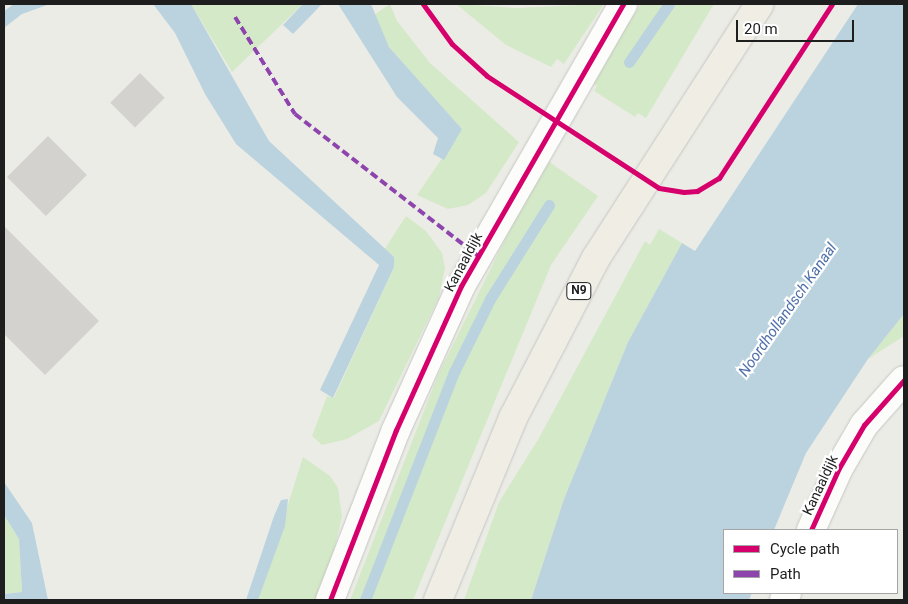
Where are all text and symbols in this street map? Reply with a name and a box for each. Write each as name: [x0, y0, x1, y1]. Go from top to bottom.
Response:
scale bar: [738, 10, 856, 42]
text: 20 m: [744, 20, 778, 38]
street label: Kanaaldijk: [440, 230, 486, 294]
water label: Noordhollandsch Kanaal: [735, 240, 841, 380]
road number: N9: [565, 282, 593, 300]
street label: Kanaaldijk: [799, 452, 841, 518]
legend: [723, 529, 898, 594]
text: Cycle path: [770, 540, 840, 558]
text: Path: [770, 565, 801, 583]

